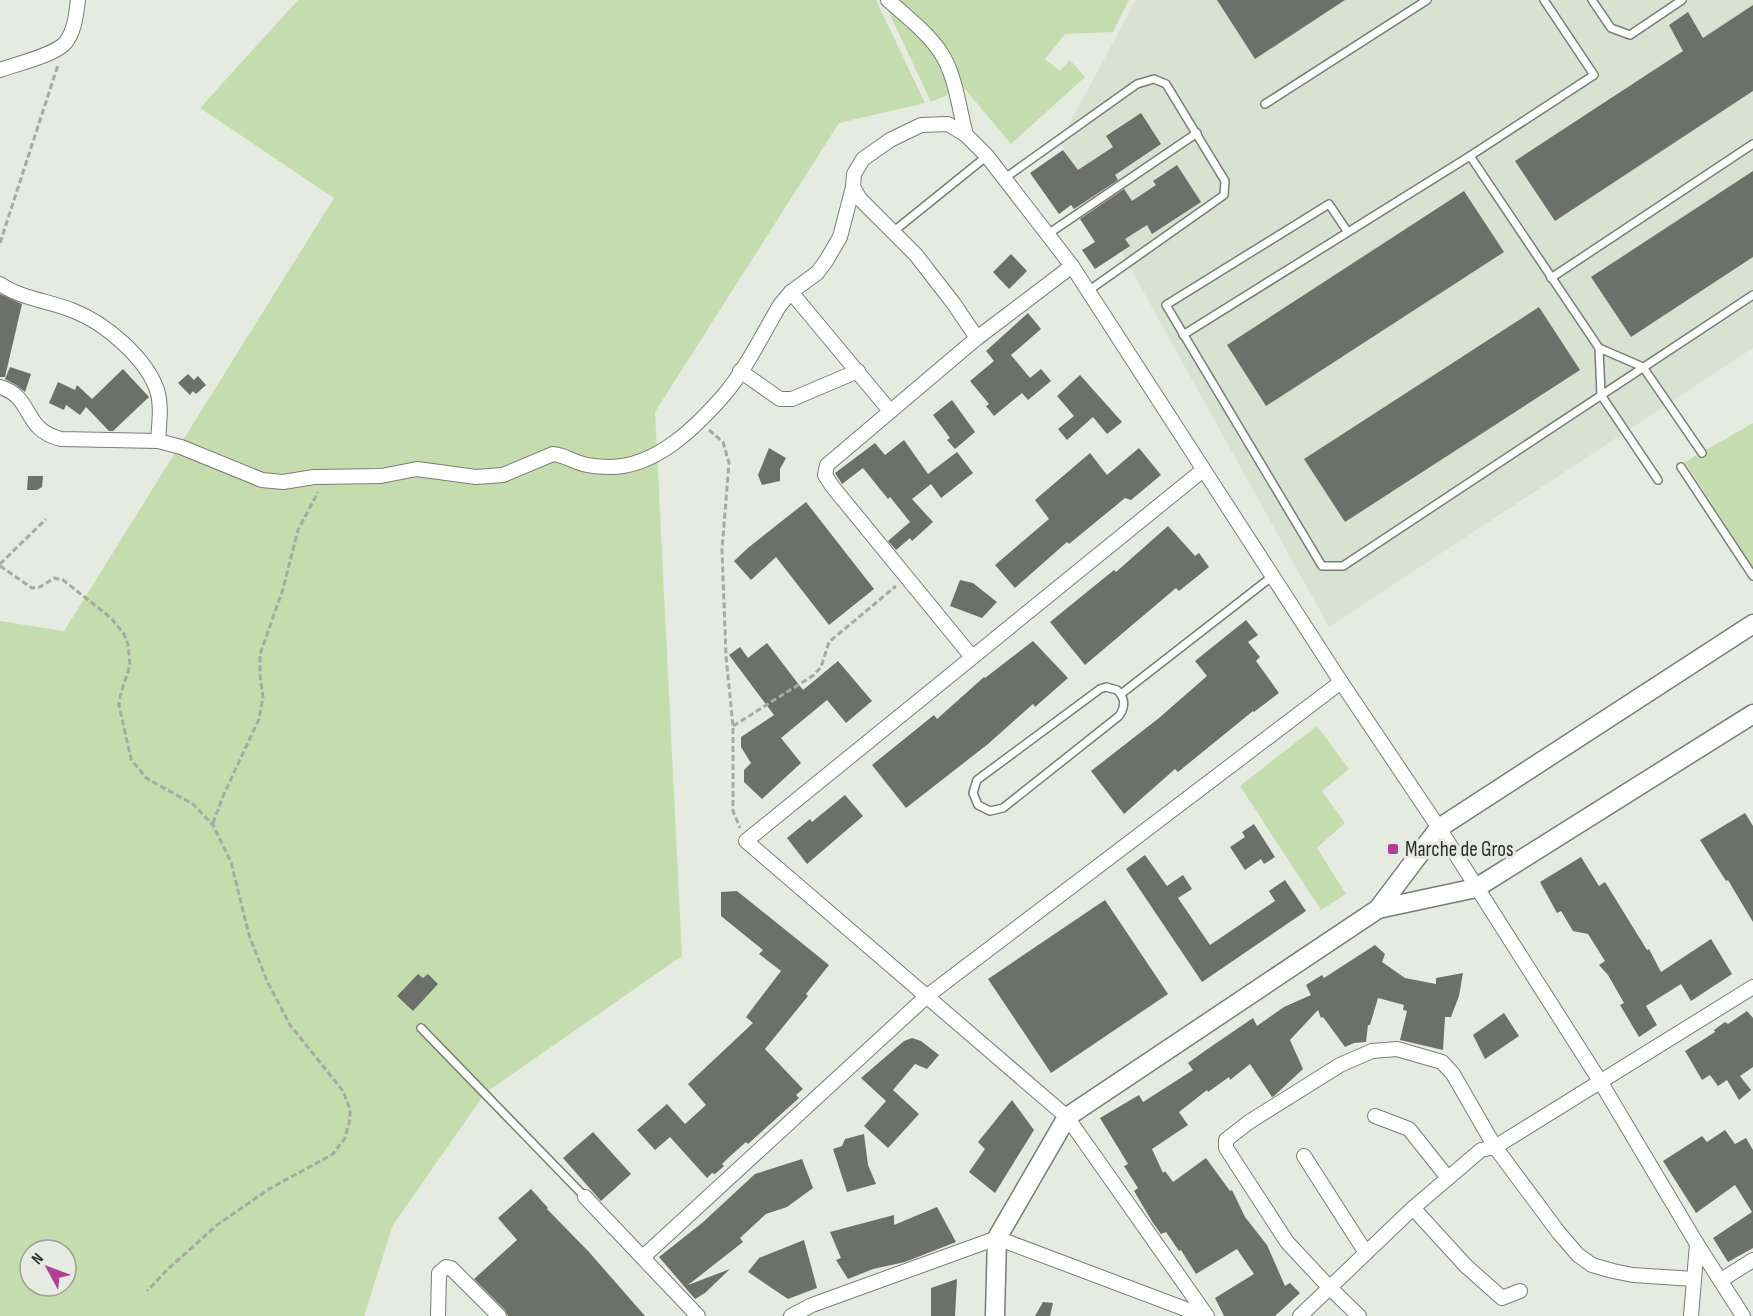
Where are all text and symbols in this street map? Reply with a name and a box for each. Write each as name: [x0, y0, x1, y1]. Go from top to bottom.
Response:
place label: Marche de Gros: [1405, 837, 1513, 862]
marker: Marche de Gros: [1386, 842, 1400, 856]
north arrow: [18, 1238, 78, 1298]
text: N: [28, 1250, 48, 1269]

